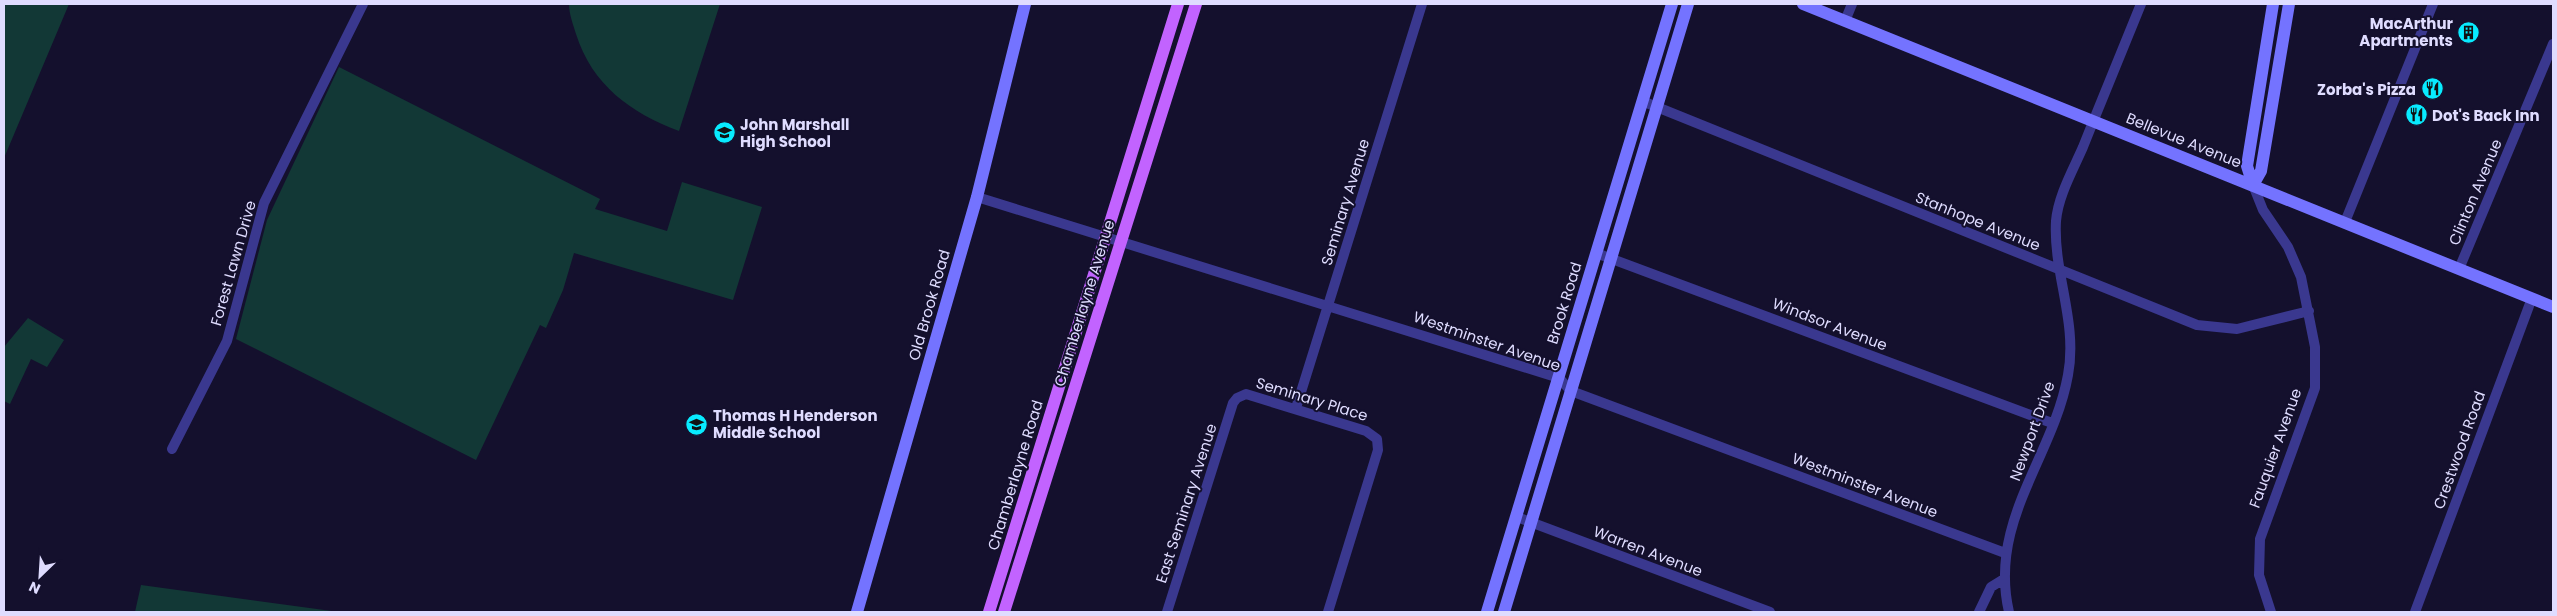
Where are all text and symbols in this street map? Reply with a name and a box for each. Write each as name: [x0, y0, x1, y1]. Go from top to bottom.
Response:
place label: MacArthur Apartments: [2359, 13, 2454, 51]
building icon: MacArthur Apartments: [2457, 20, 2481, 44]
restaurant icon: Zorba's Pizza: [2420, 77, 2444, 101]
place label: Zorba's Pizza: [2317, 79, 2416, 100]
restaurant icon: Dot's Back Inn: [2404, 103, 2428, 127]
place label: Dot's Back Inn: [2432, 105, 2540, 126]
street label: Bellevue Avenue: [2123, 107, 2245, 173]
place label: John Marshall High School: [740, 114, 850, 152]
school or university icon: John Marshall High School: [712, 121, 736, 145]
street label: Seminary Avenue: [1316, 136, 1374, 268]
street label: Clinton Avenue: [2443, 136, 2507, 248]
street label: Stanhope Avenue: [1912, 186, 2044, 256]
street label: Forest Lawn Drive: [205, 198, 261, 328]
street label: Chamberlayne Avenue: [1049, 217, 1119, 389]
street label: Old Brook Road: [903, 247, 955, 363]
street label: Brook Road: [1542, 259, 1586, 347]
street label: Windsor Avenue: [1770, 292, 1890, 356]
street label: Westminster Avenue: [1411, 306, 1563, 376]
street label: Seminary Place: [1253, 372, 1371, 426]
street label: Newport Drive: [2004, 378, 2060, 484]
street label: Fauquier Avenue: [2244, 385, 2306, 511]
street label: Crestwood Road: [2428, 388, 2490, 512]
street label: Chamberlayne Road: [982, 397, 1048, 553]
place label: Thomas H Henderson Middle School: [713, 405, 878, 443]
school or university icon: Thomas H Henderson Middle School: [685, 412, 709, 436]
street label: East Seminary Avenue: [1150, 421, 1222, 585]
street label: Westminster Avenue: [1789, 448, 1941, 522]
street label: Warren Avenue: [1590, 521, 1706, 581]
north arrow: [15, 551, 65, 601]
text: N: [26, 576, 44, 599]

